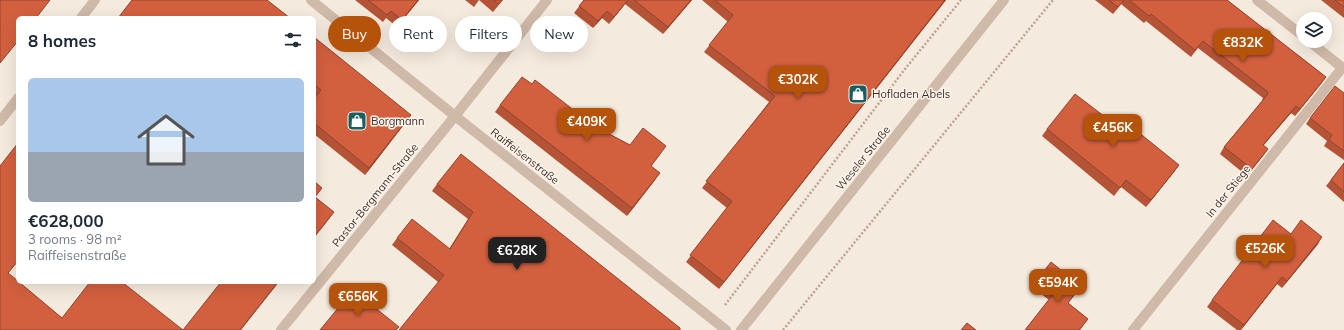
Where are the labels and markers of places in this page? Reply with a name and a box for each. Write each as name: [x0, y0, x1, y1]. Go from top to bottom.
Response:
pin: €832K: [1215, 29, 1271, 63]
pin: €302K: [770, 66, 826, 100]
shop icon: Hofladen Abels: [847, 83, 869, 105]
place label: Hofladen Abels: [872, 87, 950, 101]
pin: €409K: [559, 108, 615, 142]
shop icon: Borgmann: [346, 110, 368, 132]
place label: Borgmann: [371, 114, 424, 128]
pin: €456K: [1085, 114, 1141, 148]
pin: €526K: [1237, 235, 1293, 269]
pin: €628K: [489, 237, 545, 271]
pin: €594K: [1030, 269, 1086, 303]
pin: €656K: [330, 283, 386, 317]

